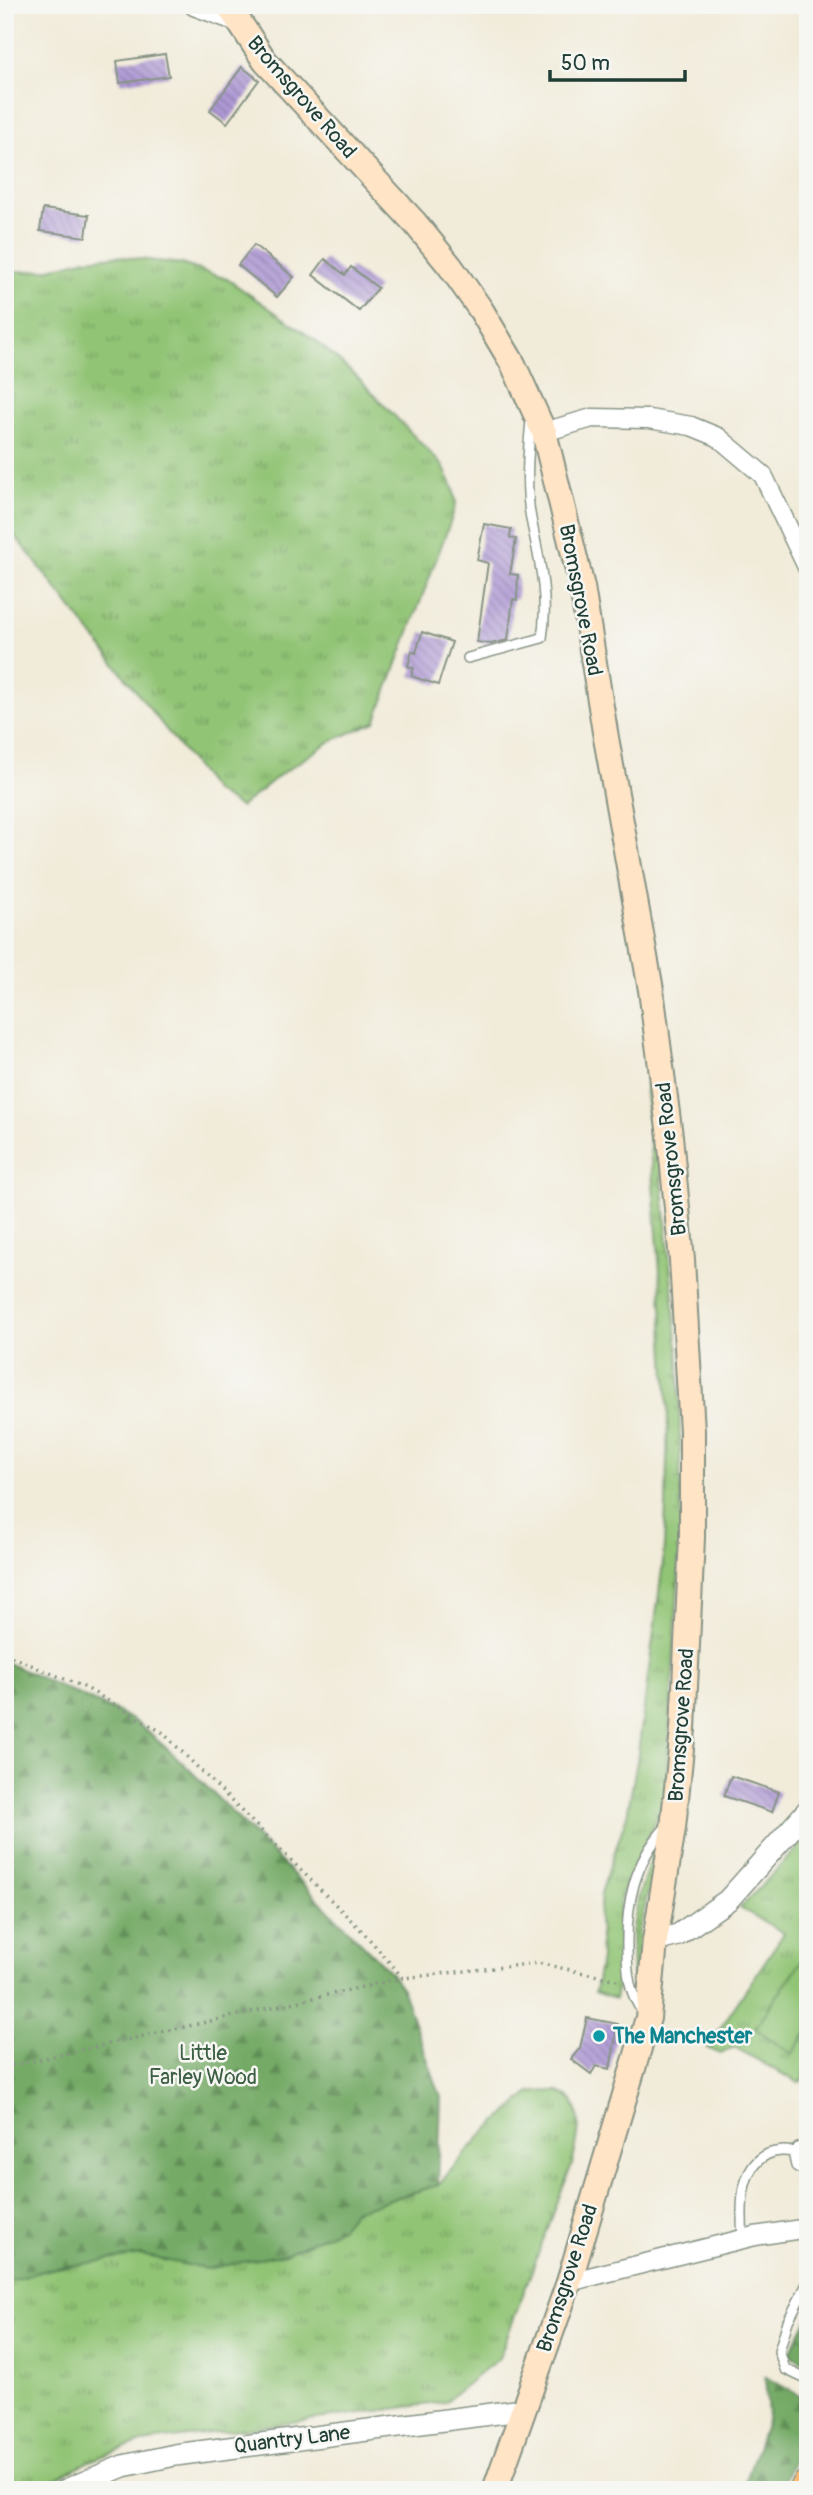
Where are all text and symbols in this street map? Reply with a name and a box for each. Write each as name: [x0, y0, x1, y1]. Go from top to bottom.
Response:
street label: Bromsgrove Road: [241, 30, 362, 164]
scale bar: [550, 38, 685, 82]
text: 50 m: [561, 50, 610, 77]
street label: Bromsgrove Road: [553, 522, 608, 678]
street label: Bromsgrove Road: [650, 1081, 693, 1237]
street label: Bromsgrove Road: [663, 1647, 700, 1803]
place label: The Manchester: [612, 2023, 753, 2050]
marker: The Manchester: [591, 2028, 607, 2044]
park label: Little Farley Wood: [149, 2040, 257, 2091]
street label: Bromsgrove Road: [531, 2201, 604, 2356]
street label: Quantry Lane: [232, 2419, 352, 2460]

